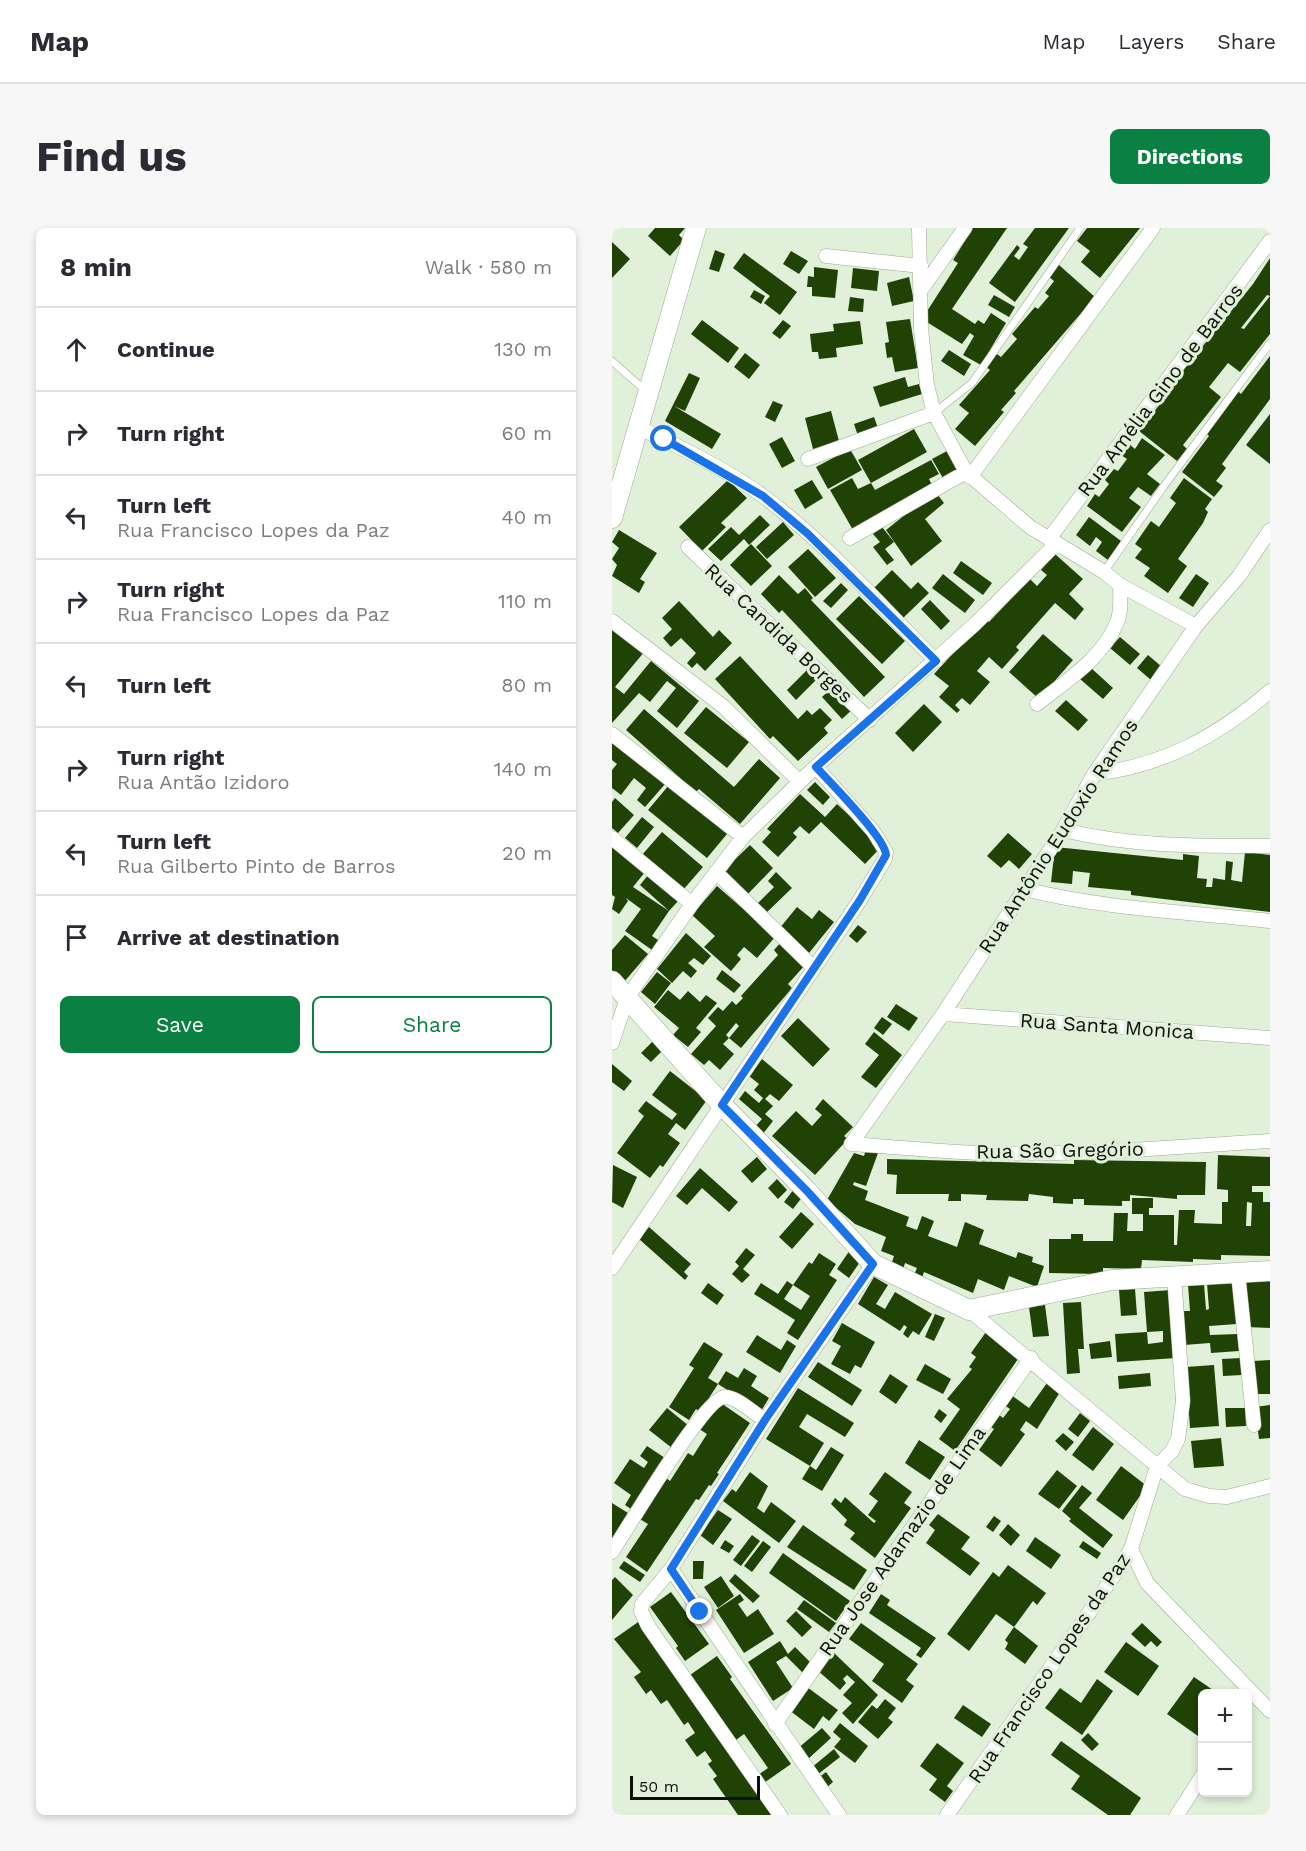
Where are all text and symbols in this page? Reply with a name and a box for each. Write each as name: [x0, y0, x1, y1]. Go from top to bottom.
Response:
text: Map: [30, 25, 89, 58]
text: Map: [1042, 29, 1085, 54]
text: Layers: [1118, 29, 1184, 54]
text: Share: [1217, 29, 1276, 54]
button: Directions: [1110, 129, 1270, 184]
text: Find us: [36, 132, 187, 181]
text: 8 min: [60, 252, 132, 282]
text: Walk · 580 m: [425, 255, 552, 279]
street label: Rua Amélia Gino de Barros: [1072, 279, 1248, 501]
icon: ahead: [60, 333, 93, 366]
text: Continue: [117, 337, 215, 362]
text: 130 m: [494, 337, 552, 361]
icon: right: [60, 417, 93, 450]
text: Turn right: [117, 421, 224, 446]
text: 60 m: [502, 421, 552, 445]
route start: [650, 425, 676, 451]
text: Turn left: [117, 493, 211, 518]
icon: left: [60, 501, 93, 534]
text: 40 m: [501, 505, 552, 529]
text: Rua Francisco Lopes da Paz: [117, 518, 390, 542]
street label: Rua Candida Borges: [700, 558, 858, 708]
text: Turn right: [117, 577, 224, 602]
icon: right: [60, 585, 93, 618]
text: 110 m: [498, 589, 552, 613]
text: Rua Francisco Lopes da Paz: [117, 602, 390, 626]
icon: left: [60, 669, 93, 702]
text: Turn left: [117, 673, 211, 698]
text: 80 m: [501, 673, 552, 697]
street label: Rua Antônio Eudoxio Ramos: [973, 714, 1143, 958]
text: Turn right: [117, 745, 224, 770]
icon: right: [60, 753, 93, 786]
text: 140 m: [494, 757, 552, 781]
text: Rua Antão Izidoro: [117, 770, 289, 794]
text: Turn left: [117, 829, 211, 854]
icon: left: [60, 837, 93, 870]
text: 20 m: [502, 841, 552, 865]
text: Rua Gilberto Pinto de Barros: [117, 854, 396, 878]
icon: arrive: [60, 921, 93, 954]
text: Arrive at destination: [117, 925, 340, 950]
button: Save: [60, 996, 300, 1053]
button: Share: [312, 996, 552, 1053]
street label: Rua Santa Monica: [1019, 1008, 1195, 1044]
street label: Rua São Gregório: [976, 1137, 1144, 1163]
street label: Rua Jose Adamazio de Lima: [813, 1422, 991, 1660]
street label: Rua Francisco Lopes da Paz: [963, 1548, 1135, 1788]
route end: [686, 1598, 712, 1624]
map controls: [1198, 1689, 1252, 1797]
button: +: [1198, 1689, 1252, 1743]
button: −: [1198, 1743, 1252, 1797]
scale bar: [630, 1773, 760, 1800]
text: 50 m: [639, 1777, 679, 1796]

